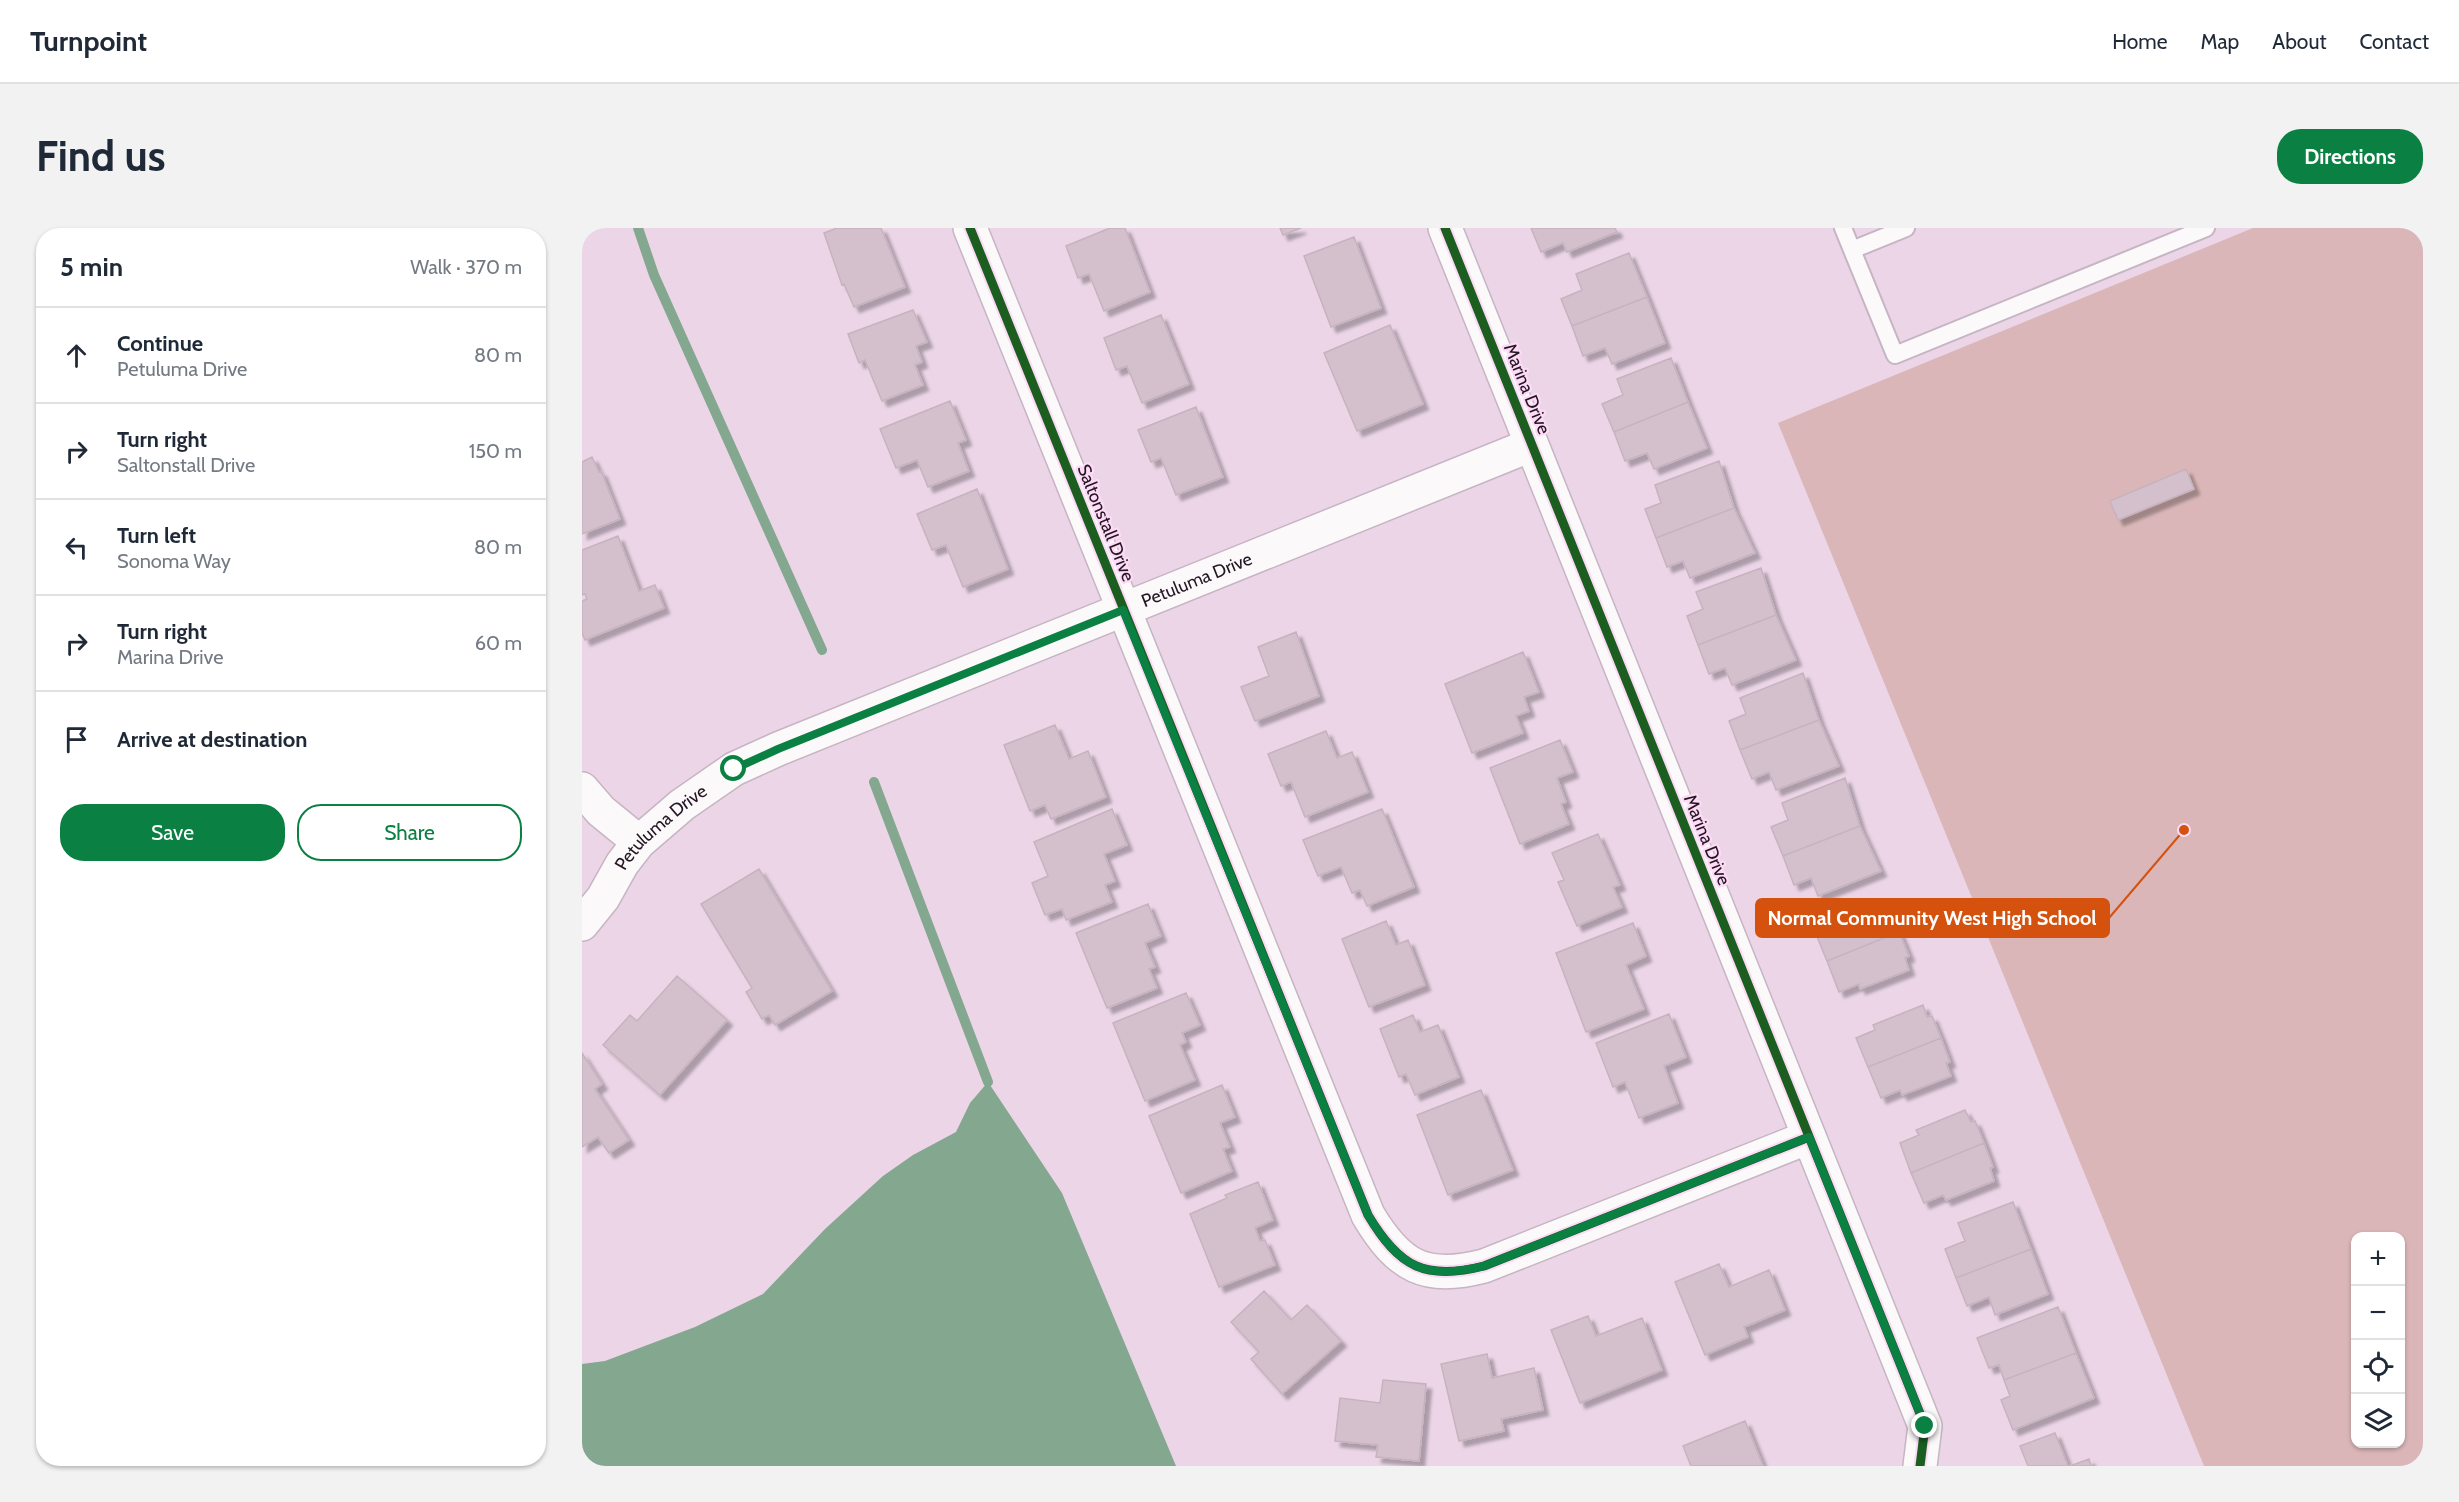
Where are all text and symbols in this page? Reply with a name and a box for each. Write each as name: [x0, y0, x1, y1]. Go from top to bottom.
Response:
text: Turnpoint: [30, 24, 147, 58]
text: Home: [2112, 29, 2168, 54]
text: Map: [2201, 29, 2239, 54]
text: About: [2272, 29, 2326, 54]
text: Contact: [2359, 29, 2429, 54]
button: Directions: [2277, 129, 2423, 184]
text: Find us: [36, 130, 165, 182]
text: 5 min: [60, 251, 123, 283]
text: Walk · 370 m: [410, 255, 522, 279]
text: Continue: [117, 330, 203, 357]
icon: ahead: [60, 339, 93, 372]
street label: Marina Drive: [1499, 340, 1555, 438]
text: 80 m: [474, 343, 522, 367]
text: Petuluma Drive: [117, 357, 247, 381]
text: Turn right: [117, 426, 207, 453]
icon: right: [60, 435, 93, 468]
text: 150 m: [469, 439, 522, 463]
text: Saltonstall Drive: [117, 453, 255, 477]
street label: Saltonstall Drive: [1073, 461, 1139, 585]
text: Turn left: [117, 522, 196, 549]
icon: left: [60, 531, 93, 564]
text: 80 m: [474, 535, 522, 559]
street label: Petuluma Drive: [1138, 548, 1255, 612]
text: Sonoma Way: [117, 549, 231, 573]
text: Turn right: [117, 618, 207, 645]
icon: right: [60, 627, 93, 660]
text: 60 m: [475, 631, 522, 655]
text: Marina Drive: [117, 645, 223, 669]
icon: arrive: [60, 723, 93, 756]
text: Arrive at destination: [117, 726, 307, 753]
route start: [720, 755, 746, 781]
street label: Petuluma Drive: [610, 780, 711, 874]
street label: Marina Drive: [1679, 791, 1735, 889]
button: Save: [60, 804, 285, 861]
button: Share: [297, 804, 522, 861]
callout: Normal Community West High School: [1756, 899, 2109, 937]
text: Normal Community West High School: [1767, 906, 2097, 930]
map controls: [2351, 1232, 2405, 1448]
button: +: [2351, 1232, 2405, 1286]
button: −: [2351, 1286, 2405, 1340]
button: locate: [2351, 1340, 2405, 1394]
button: layers: [2351, 1394, 2405, 1448]
route end: [1911, 1412, 1937, 1438]

